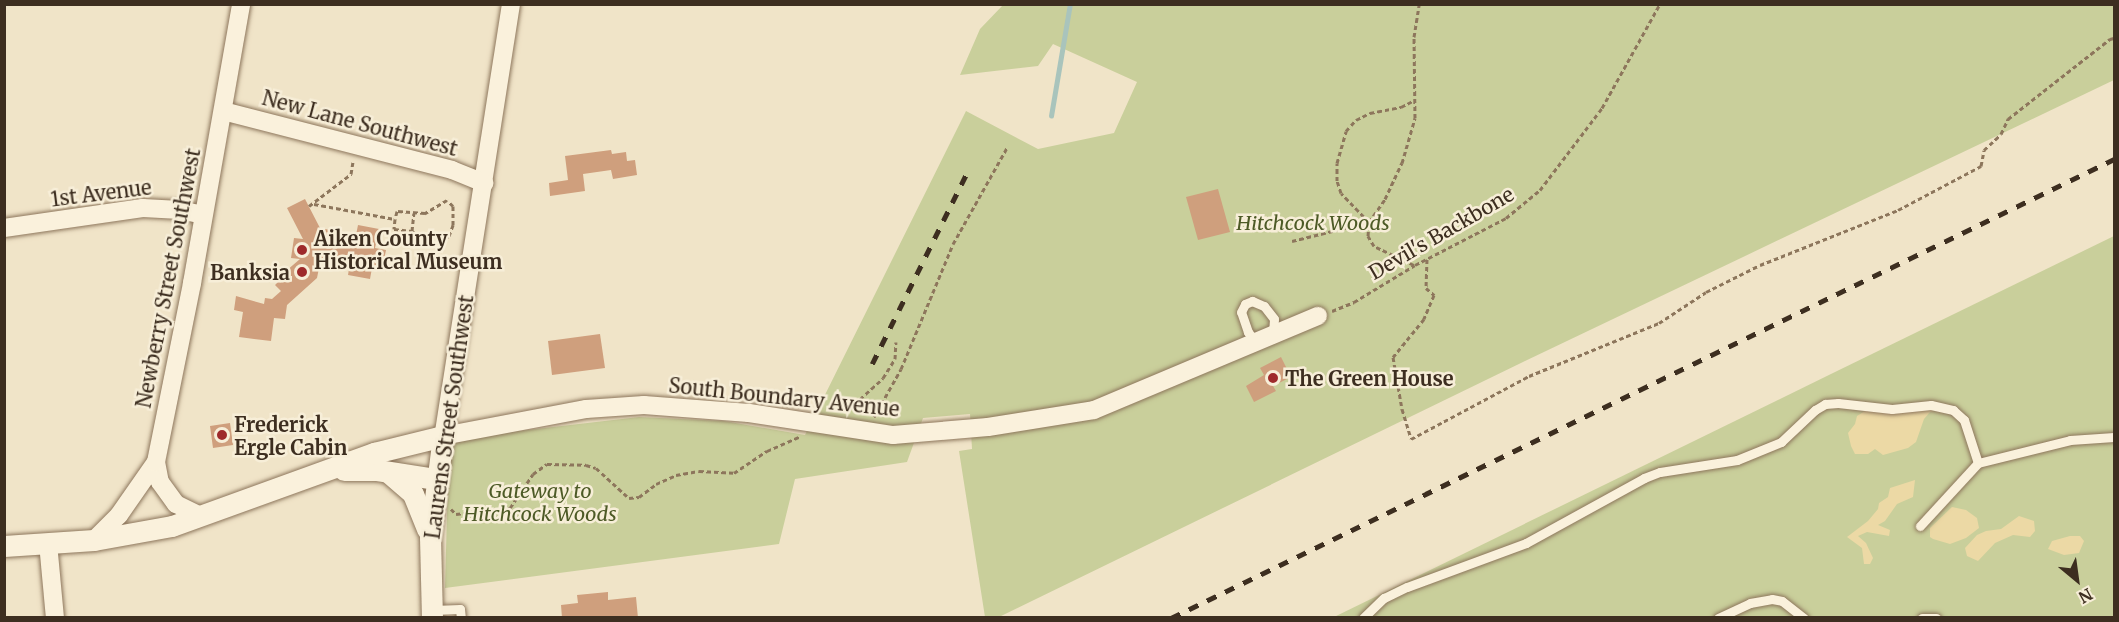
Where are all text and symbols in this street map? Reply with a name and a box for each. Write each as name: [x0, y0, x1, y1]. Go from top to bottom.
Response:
street label: New Lane Southwest: [260, 85, 460, 161]
street label: Newberry Street Southwest: [131, 146, 205, 410]
street label: 1st Avenue: [49, 175, 153, 211]
street label: Devil's Backbone: [1364, 182, 1518, 284]
park label: Hitchcock Woods: [1236, 210, 1390, 234]
place label: Aiken County Historical Museum: [314, 226, 502, 273]
marker: Aiken County Historical Museum: [295, 243, 309, 257]
place label: Banksia: [210, 260, 290, 284]
marker: Banksia: [295, 265, 309, 279]
street label: Laurens Street Southwest: [420, 293, 478, 541]
place label: The Green House: [1285, 366, 1454, 390]
marker: The Green House: [1266, 371, 1280, 385]
street label: South Boundary Avenue: [667, 373, 901, 421]
place label: Frederick Ergle Cabin: [234, 412, 347, 459]
marker: Frederick Ergle Cabin: [215, 428, 229, 442]
park label: Gateway to Hitchcock Woods: [463, 478, 617, 525]
north arrow: [2047, 550, 2107, 610]
text: N: [2075, 584, 2096, 608]

